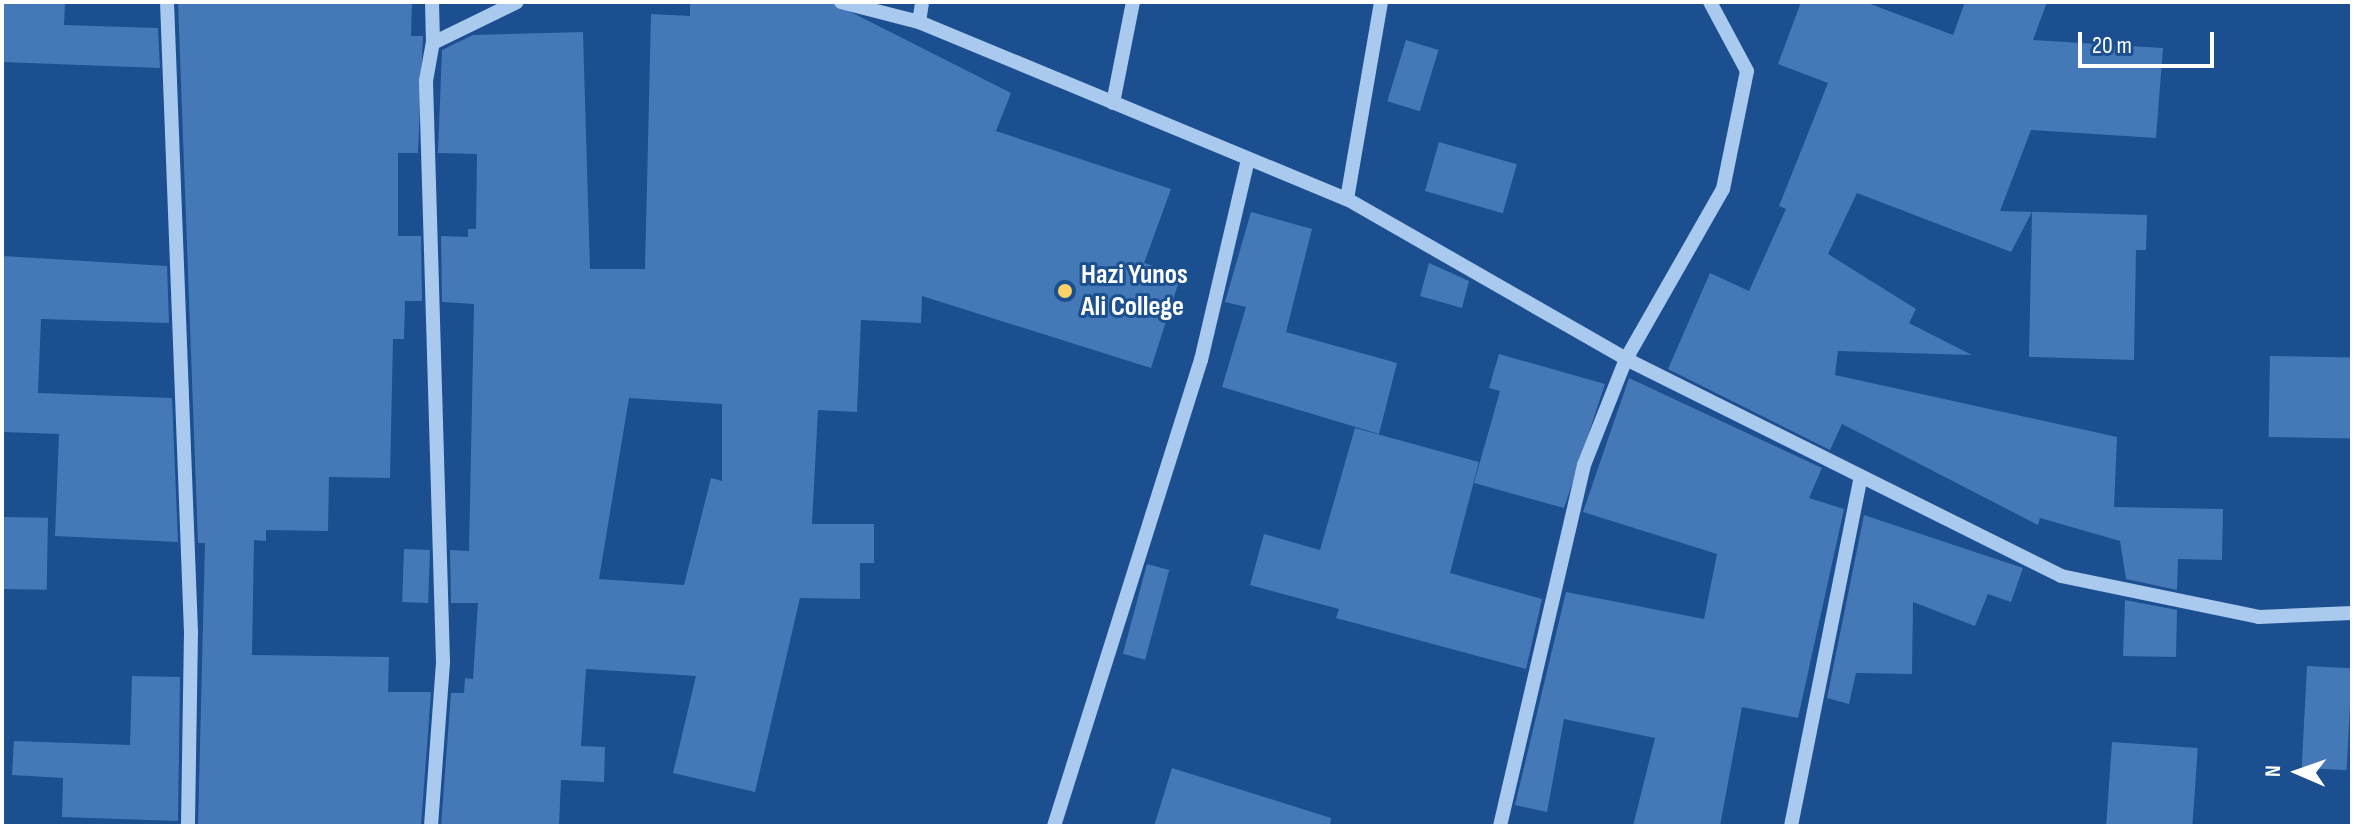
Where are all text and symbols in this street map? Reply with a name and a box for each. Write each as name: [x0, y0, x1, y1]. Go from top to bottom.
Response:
scale bar: [2082, 16, 2218, 66]
text: 20 m: [2092, 31, 2132, 60]
place label: Hazi Yunos Ali College: [1081, 258, 1188, 324]
marker: Hazi Yunos Ali College: [1056, 282, 1074, 300]
north arrow: [2258, 732, 2338, 812]
text: N: [2260, 765, 2287, 777]

